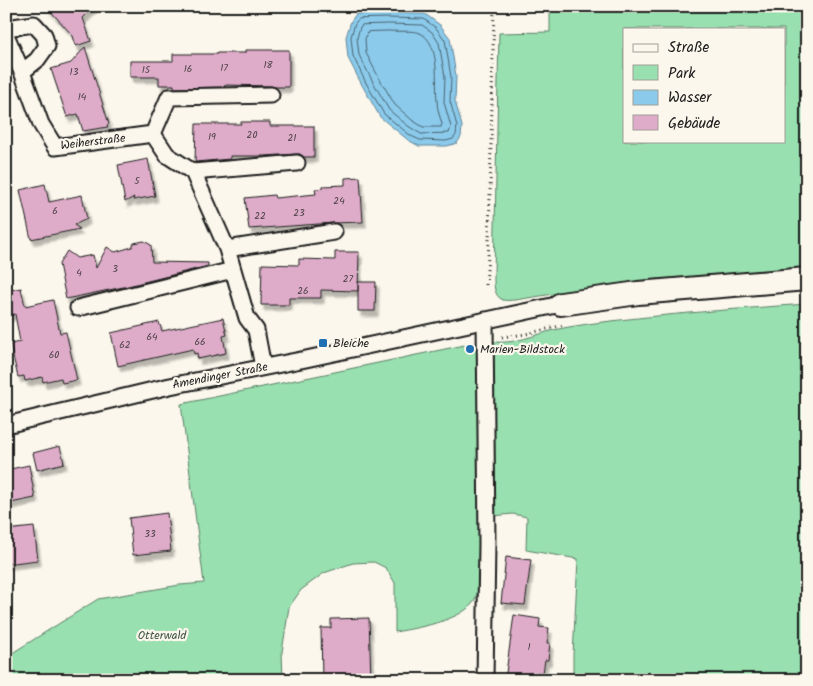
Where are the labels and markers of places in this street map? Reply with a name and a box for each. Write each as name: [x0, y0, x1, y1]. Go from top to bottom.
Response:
place label: Bleiche: [333, 334, 370, 353]
marker: Bleiche: [317, 337, 329, 349]
place label: Marien-Bildstock: [480, 340, 565, 359]
marker: Marien-Bildstock: [464, 343, 476, 355]

